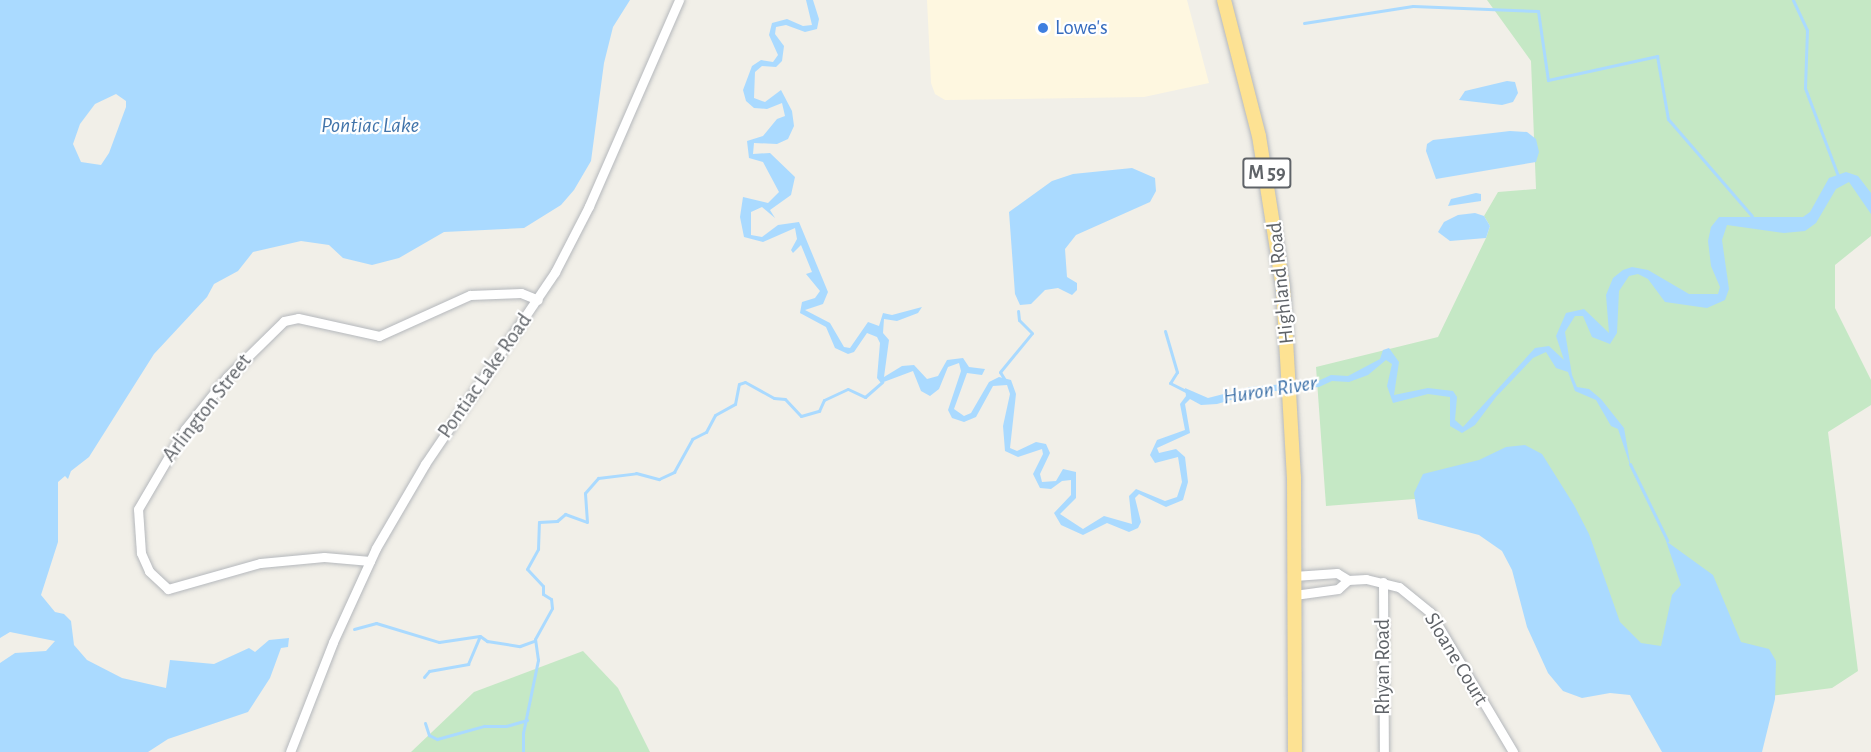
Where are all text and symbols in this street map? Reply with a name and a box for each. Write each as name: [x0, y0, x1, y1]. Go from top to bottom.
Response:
place label: Lowe's: [1055, 15, 1108, 41]
marker: Lowe's: [1036, 21, 1050, 35]
water label: Pontiac Lake: [321, 113, 419, 139]
road number: M 59: [1242, 156, 1292, 190]
street label: Highland Road: [1262, 221, 1300, 345]
street label: Pontiac Lake Road: [433, 309, 537, 443]
street label: Arlington Street: [157, 349, 257, 467]
water label: Huron River: [1221, 370, 1319, 410]
street label: Sloane Court: [1419, 608, 1493, 710]
street label: Rhyan Road: [1370, 619, 1396, 715]

